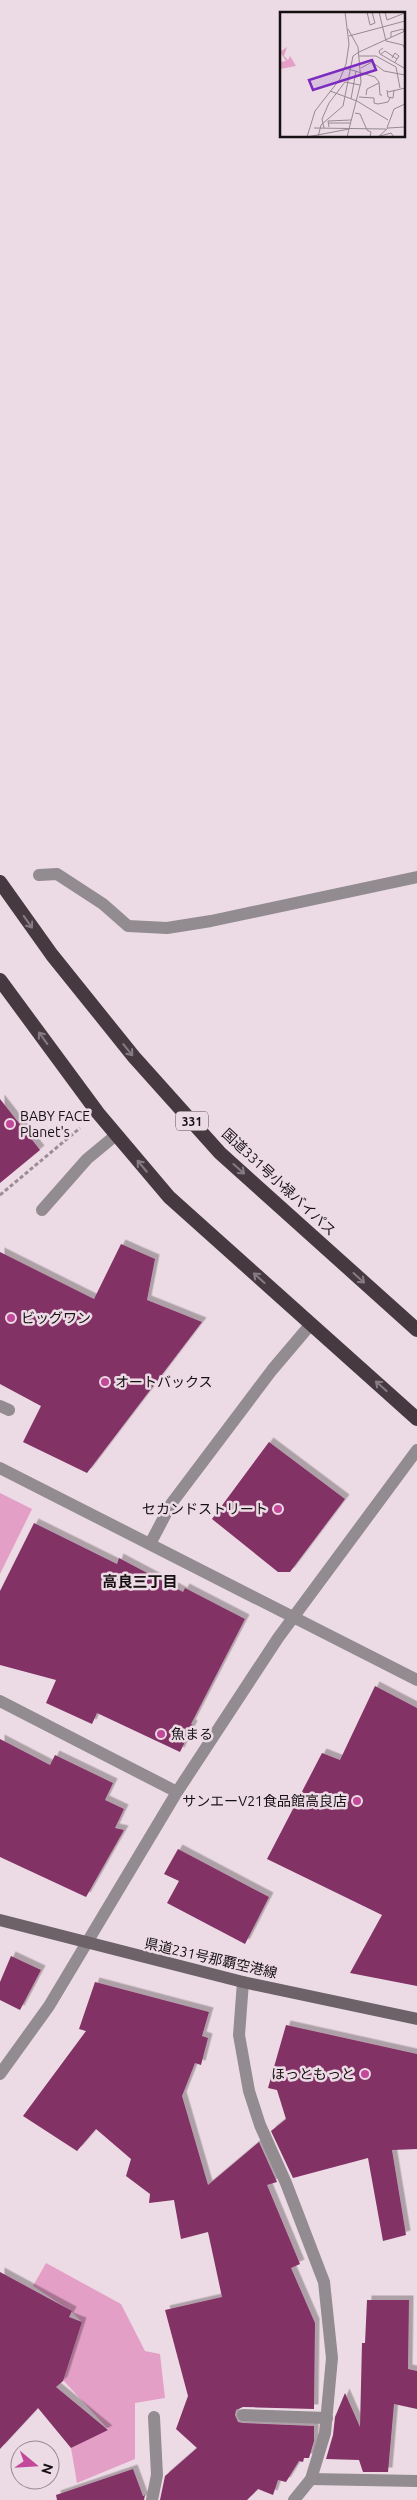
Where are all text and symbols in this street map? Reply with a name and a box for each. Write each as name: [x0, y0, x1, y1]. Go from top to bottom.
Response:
inset map: [280, 12, 404, 138]
one-way arrow: [23, 915, 33, 929]
one-way arrow: [37, 1032, 48, 1045]
one-way arrow: [123, 1043, 134, 1056]
place label: BABY FACE Planet's: [20, 1108, 90, 1140]
road number: 331: [176, 1112, 208, 1130]
marker: BABY FACE Planet's: [4, 1118, 16, 1130]
street label: 国道331号小禄バイパス: [219, 1125, 339, 1239]
one-way arrow: [137, 1159, 148, 1172]
one-way arrow: [232, 1163, 245, 1175]
one-way arrow: [253, 1272, 266, 1284]
one-way arrow: [353, 1272, 366, 1284]
place label: ビッグワン: [21, 1310, 91, 1326]
marker: ビッグワン: [5, 1312, 17, 1324]
place label: オートバックス: [115, 1374, 213, 1390]
marker: オートバックス: [99, 1376, 111, 1388]
one-way arrow: [374, 1381, 387, 1392]
place label: セカンドストリート: [142, 1501, 268, 1517]
marker: セカンドストリート: [272, 1503, 284, 1515]
district label: 高良三丁目: [102, 1573, 178, 1590]
place label: 魚まる: [171, 1726, 213, 1742]
marker: 魚まる: [155, 1728, 167, 1740]
place label: サンエーV21食品館高良店: [182, 1793, 347, 1809]
marker: サンエーV21食品館高良店: [351, 1795, 363, 1807]
street label: 県道231号那覇空港線: [143, 1935, 279, 1981]
place label: ほっともっと: [271, 2066, 355, 2082]
marker: ほっともっと: [359, 2068, 371, 2080]
north arrow: [10, 2440, 60, 2490]
text: N: [38, 2462, 57, 2476]

